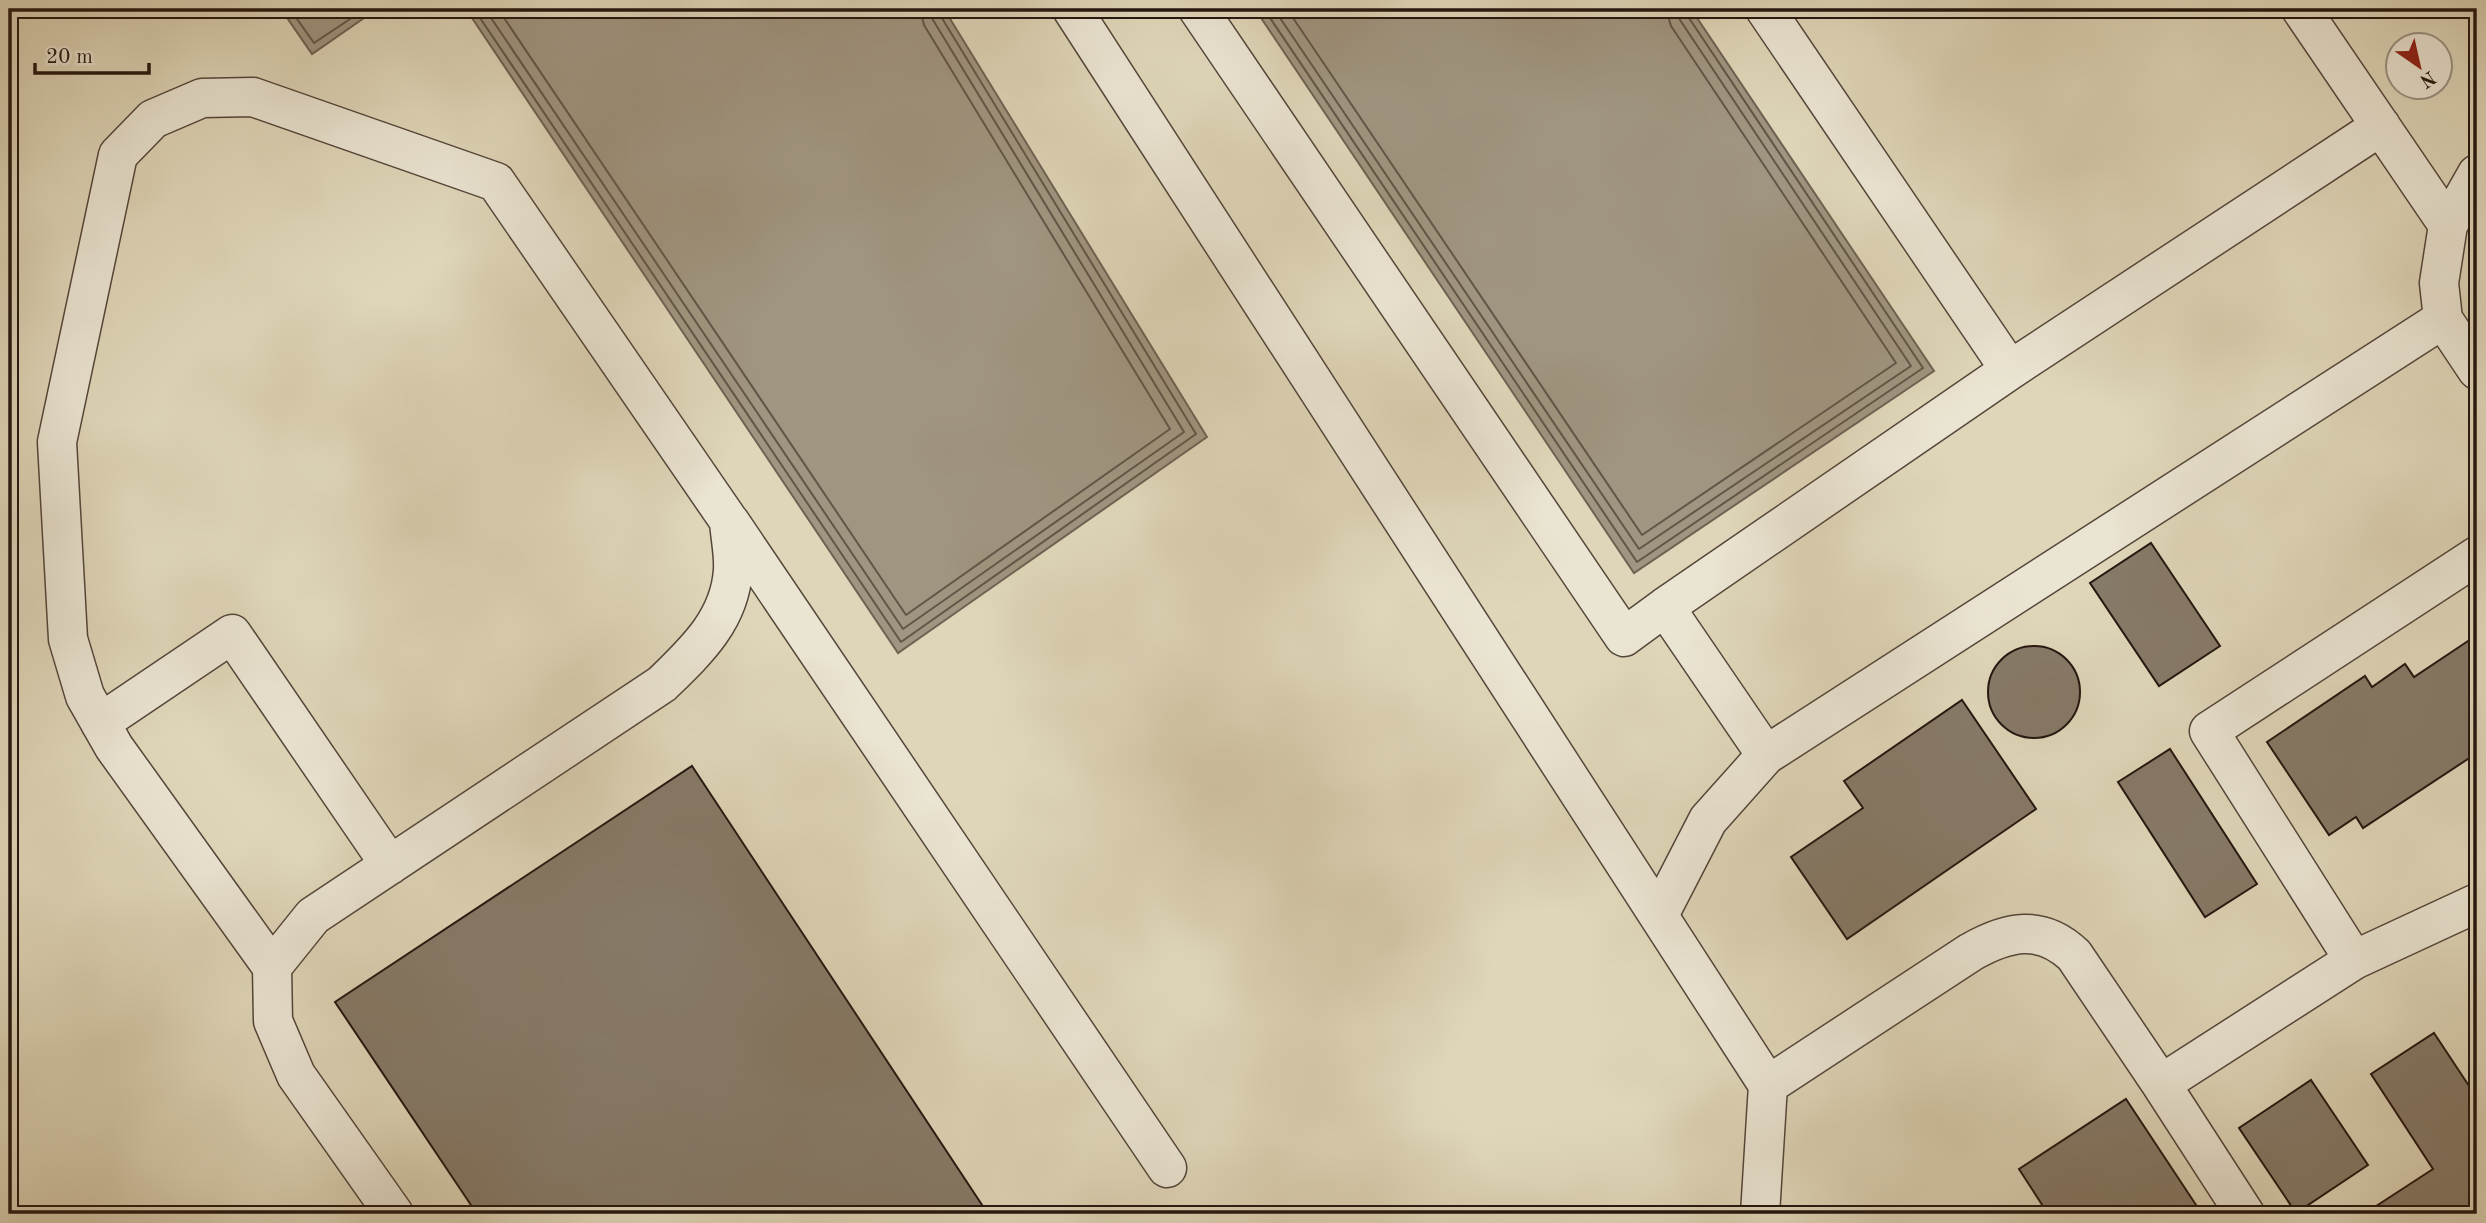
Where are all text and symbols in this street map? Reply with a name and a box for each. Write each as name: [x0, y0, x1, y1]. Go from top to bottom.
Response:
scale bar: [35, 32, 149, 76]
north arrow: [2384, 32, 2454, 102]
text: 20 m: [46, 47, 93, 68]
text: N: [2415, 66, 2438, 90]

